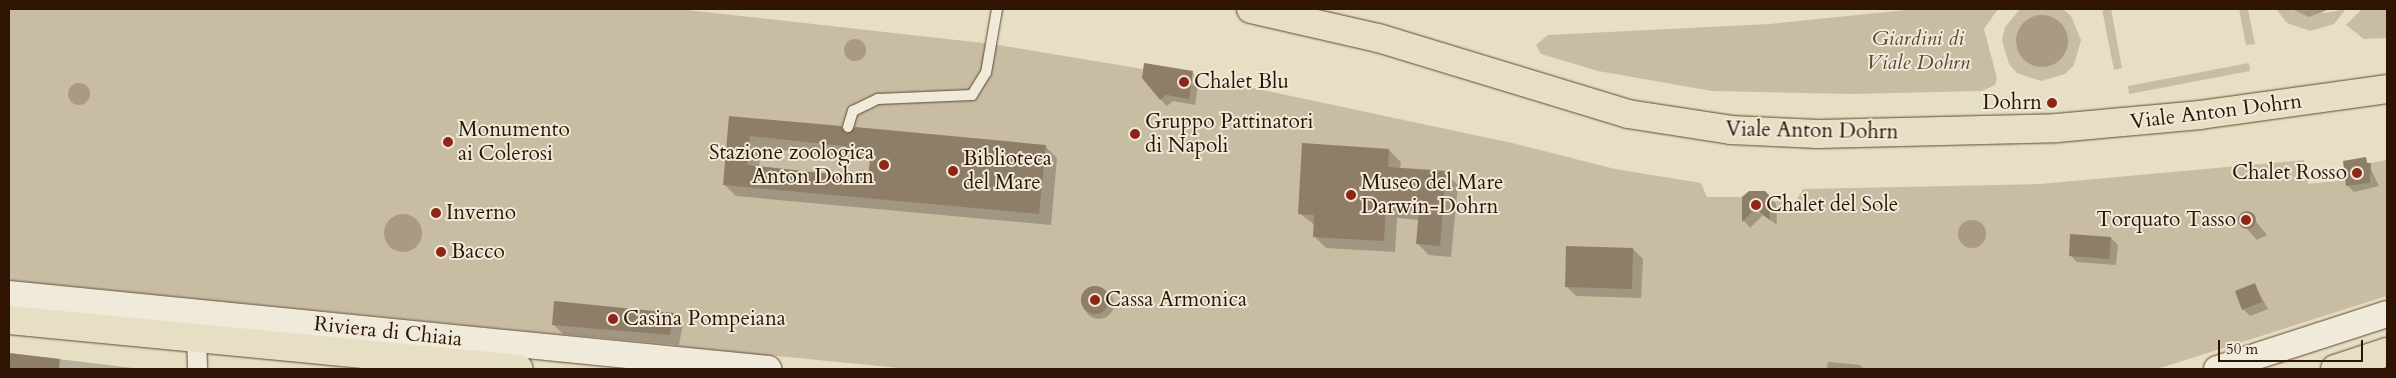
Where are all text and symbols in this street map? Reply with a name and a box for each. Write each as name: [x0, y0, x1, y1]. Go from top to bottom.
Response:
park label: Giardini di Viale Dohrn: [1866, 26, 1970, 76]
place label: Chalet Blu: [1194, 69, 1289, 95]
marker: Chalet Blu: [1178, 76, 1190, 88]
street label: Viale Anton Dohrn: [2129, 89, 2303, 135]
place label: Dohrn: [1982, 90, 2042, 116]
marker: Dohrn: [2046, 97, 2058, 109]
place label: Gruppo Pattinatori di Napoli: [1145, 109, 1313, 159]
place label: Monumento ai Colerosi: [458, 117, 570, 167]
street label: Viale Anton Dohrn: [1725, 117, 1899, 145]
marker: Gruppo Pattinatori di Napoli: [1129, 128, 1141, 140]
marker: Monumento ai Colerosi: [442, 136, 454, 148]
place label: Stazione zoologica Anton Dohrn: [709, 140, 874, 190]
place label: Biblioteca del Mare: [963, 146, 1052, 196]
marker: Stazione zoologica Anton Dohrn: [878, 159, 890, 171]
place label: Chalet Rosso: [2232, 160, 2347, 186]
marker: Biblioteca del Mare: [947, 165, 959, 177]
marker: Chalet Rosso: [2351, 167, 2363, 179]
place label: Museo del Mare Darwin-Dohrn: [1361, 170, 1504, 220]
marker: Museo del Mare Darwin-Dohrn: [1345, 189, 1357, 201]
place label: Chalet del Sole: [1766, 192, 1898, 218]
marker: Chalet del Sole: [1750, 199, 1762, 211]
place label: Inverno: [446, 200, 516, 226]
marker: Inverno: [430, 207, 442, 219]
place label: Torquato Tasso: [2096, 207, 2236, 233]
marker: Torquato Tasso: [2240, 214, 2252, 226]
place label: Bacco: [451, 239, 505, 265]
marker: Bacco: [435, 246, 447, 258]
place label: Cassa Armonica: [1105, 287, 1247, 313]
marker: Cassa Armonica: [1089, 294, 1101, 306]
place label: Casina Pompeiana: [623, 306, 786, 332]
street label: Riviera di Chiaia: [313, 312, 463, 352]
marker: Casina Pompeiana: [607, 313, 619, 325]
scale bar: [2221, 330, 2366, 362]
text: 50 m: [2226, 339, 2258, 359]

